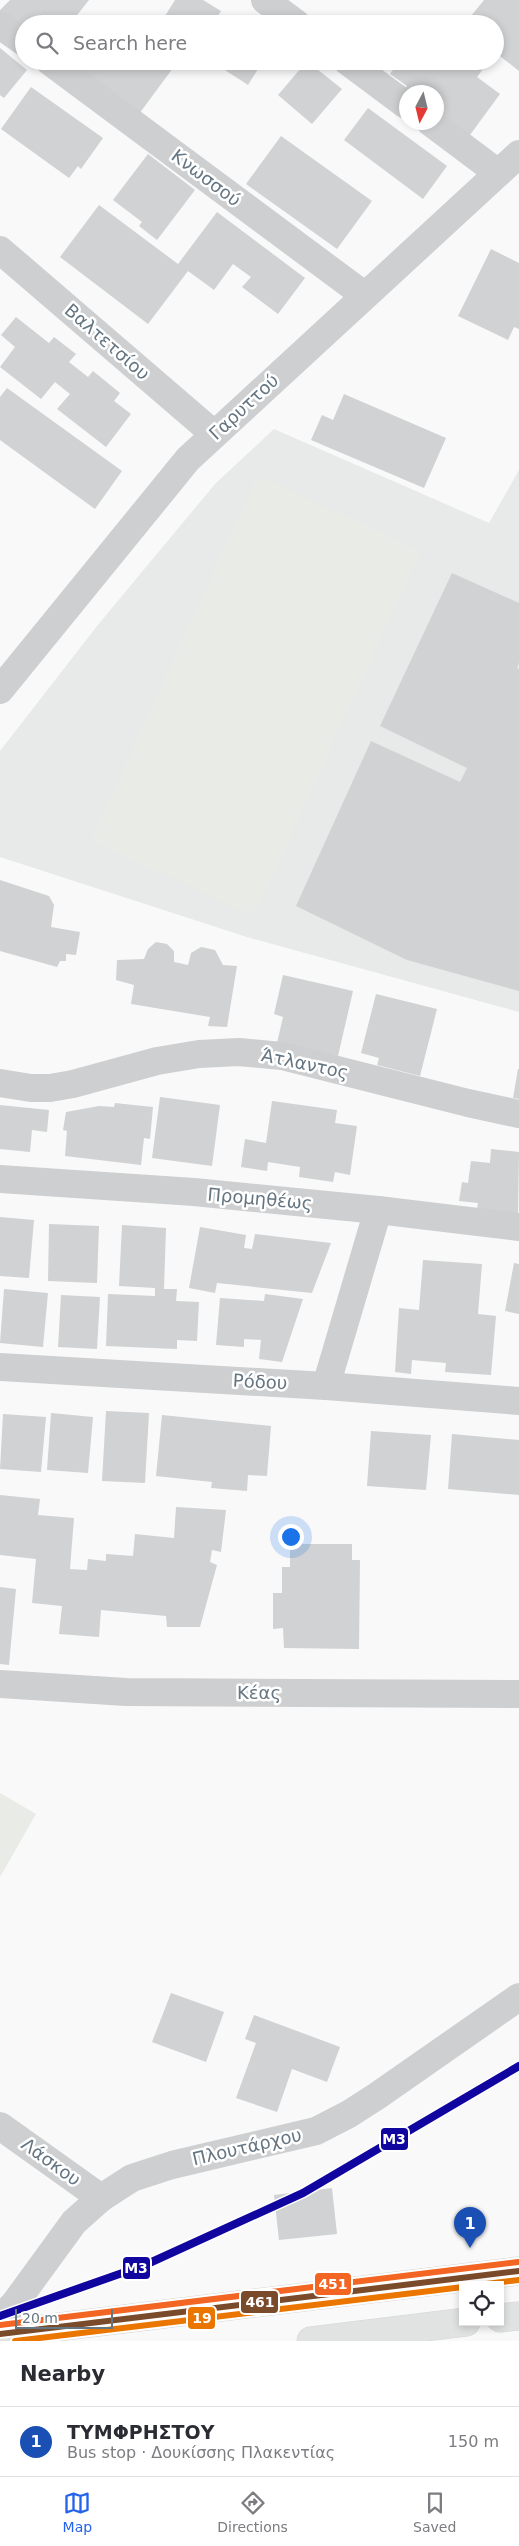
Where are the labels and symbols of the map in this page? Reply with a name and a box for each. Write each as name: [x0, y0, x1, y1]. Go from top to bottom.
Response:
north arrow: [399, 85, 444, 130]
street label: Κνωσσού: [168, 145, 245, 210]
street label: Βαλτετσίου: [61, 299, 154, 384]
street label: Γαρυττού: [205, 369, 283, 444]
street label: Άτλαντος: [260, 1044, 350, 1083]
street label: Προμηθέως: [207, 1183, 313, 1214]
street label: Ρόδου: [232, 1370, 288, 1393]
your location: [278, 1524, 304, 1550]
street label: Κέας: [237, 1682, 281, 1703]
street label: Πλουτάρχου: [190, 2124, 304, 2169]
line badge: Μ3: [380, 2127, 409, 2151]
text: Μ3: [382, 2131, 406, 2147]
street label: Λάσκου: [18, 2133, 85, 2190]
pin: 1: [454, 2207, 486, 2248]
line badge: Μ3: [122, 2256, 151, 2280]
text: Μ3: [124, 2260, 148, 2276]
line badge: 451: [314, 2272, 352, 2296]
text: 451: [318, 2276, 348, 2292]
line badge: 461: [240, 2290, 279, 2314]
text: 461: [245, 2294, 275, 2310]
scale bar: [15, 2306, 112, 2329]
line badge: 19: [187, 2306, 216, 2330]
text: 19: [192, 2310, 212, 2326]

